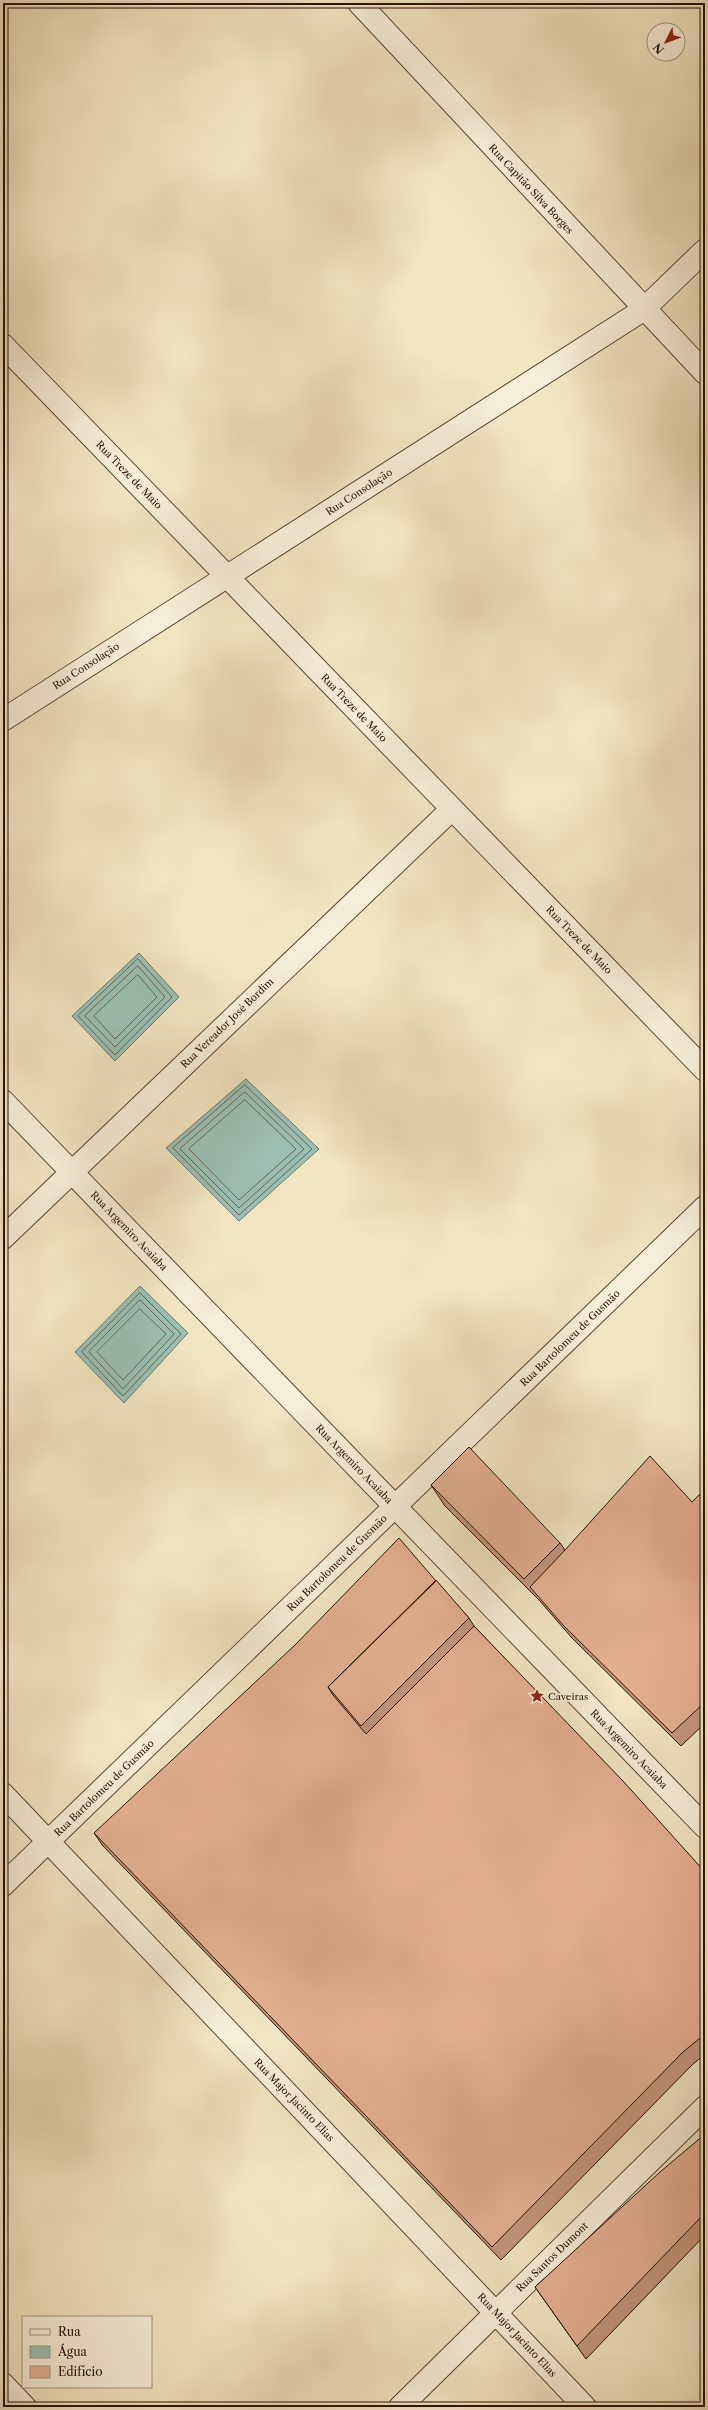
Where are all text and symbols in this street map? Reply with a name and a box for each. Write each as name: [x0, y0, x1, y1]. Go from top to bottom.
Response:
north arrow: [646, 22, 686, 62]
text: N: [650, 40, 667, 57]
street label: Rua Capitão Silva Borges: [486, 141, 576, 237]
street label: Rua Treze de Maio: [93, 438, 165, 512]
street label: Rua Consolação: [323, 466, 395, 518]
street label: Rua Consolação: [50, 640, 122, 692]
street label: Rua Treze de Maio: [318, 671, 390, 745]
street label: Rua Treze de Maio: [543, 903, 615, 977]
street label: Rua Vereador José Bordim: [178, 975, 277, 1071]
street label: Rua Argemiro Acaiaba: [88, 1189, 171, 1274]
street label: Rua Bartolomeu de Gusmão: [517, 1287, 623, 1389]
street label: Rua Argemiro Acaiaba: [313, 1422, 396, 1507]
street label: Rua Bartolomeu de Gusmão: [284, 1512, 390, 1614]
place icon: Caveiras: [529, 1688, 545, 1704]
place label: Caveiras: [548, 1690, 588, 1703]
street label: Rua Argemiro Acaiaba: [588, 1707, 671, 1792]
street label: Rua Bartolomeu de Gusmão: [51, 1737, 157, 1839]
street label: Rua Major Jacinto Elias: [251, 2056, 337, 2144]
street label: Rua Santos Dumont: [513, 2219, 591, 2295]
street label: Rua Major Jacinto Elias: [475, 2290, 559, 2380]
legend: [22, 2316, 152, 2388]
text: Rua: [58, 2324, 81, 2339]
text: Água: [57, 2343, 88, 2359]
text: Edifício: [58, 2364, 103, 2379]

